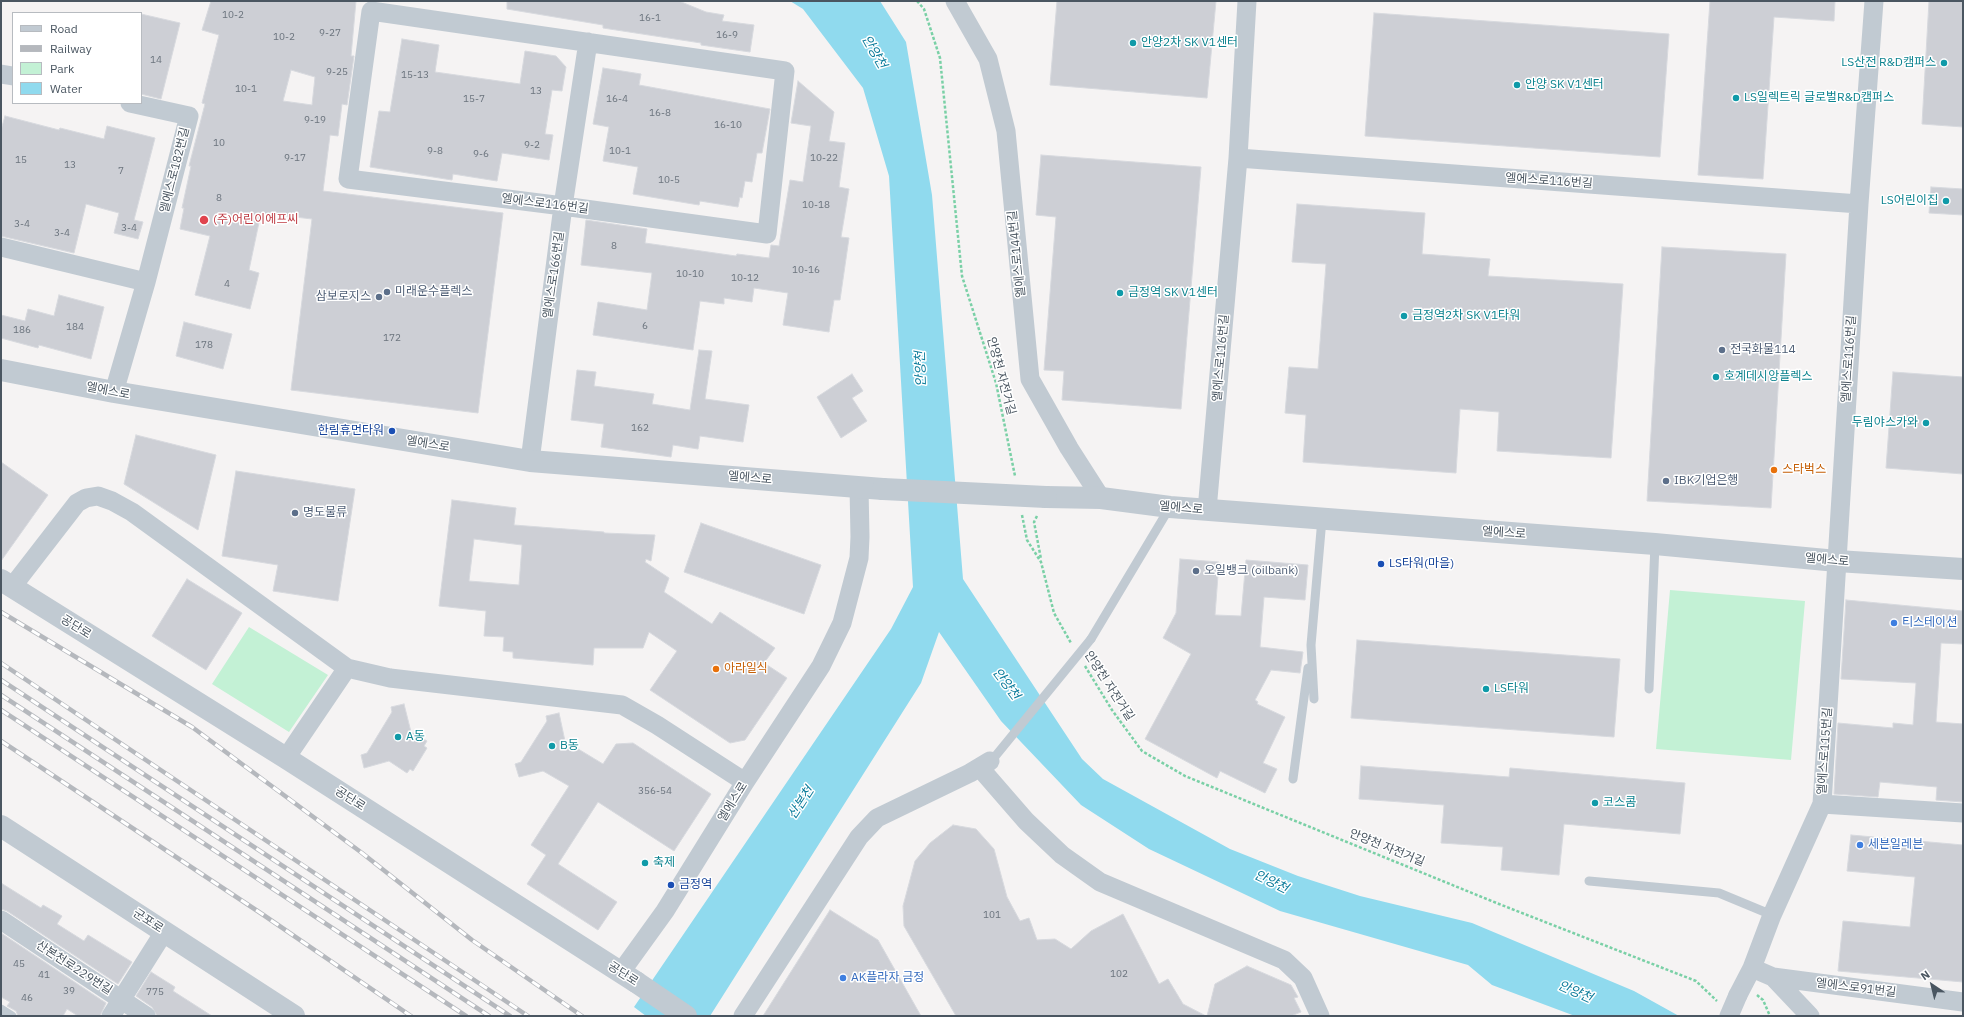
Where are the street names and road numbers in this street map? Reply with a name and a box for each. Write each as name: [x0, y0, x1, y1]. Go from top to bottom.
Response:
street label: 엘에스로182번길: [157, 126, 193, 214]
street label: 엘에스로116번길: [1505, 171, 1593, 191]
street label: 엘에스로116번길: [501, 192, 589, 216]
street label: 엘에스로144번길: [1005, 210, 1029, 298]
street label: 엘에스로166번길: [541, 231, 567, 319]
street label: 엘에스로116번길: [1210, 314, 1232, 402]
street label: 엘에스로116번길: [1839, 315, 1859, 403]
street label: 안양천 자전거길: [984, 335, 1018, 417]
street label: 엘에스로: [85, 380, 131, 402]
street label: 엘에스로: [405, 433, 451, 455]
street label: 엘에스로: [727, 469, 773, 487]
street label: 엘에스로: [1158, 499, 1204, 517]
street label: 엘에스로: [1481, 524, 1527, 542]
street label: 엘에스로: [1804, 551, 1850, 569]
street label: 공단로: [58, 612, 94, 642]
street label: 안양천 자전거길: [1081, 648, 1137, 724]
street label: 엘에스로115번길: [1815, 707, 1835, 795]
street label: 엘에스로: [715, 779, 751, 825]
street label: 공단로: [332, 784, 368, 814]
street label: 안양천 자전거길: [1347, 826, 1427, 870]
street label: 군포로: [130, 906, 166, 936]
street label: 산본천로229번길: [33, 938, 115, 998]
street label: 공단로: [605, 959, 641, 989]
street label: 엘에스로91번길: [1815, 976, 1897, 1000]

